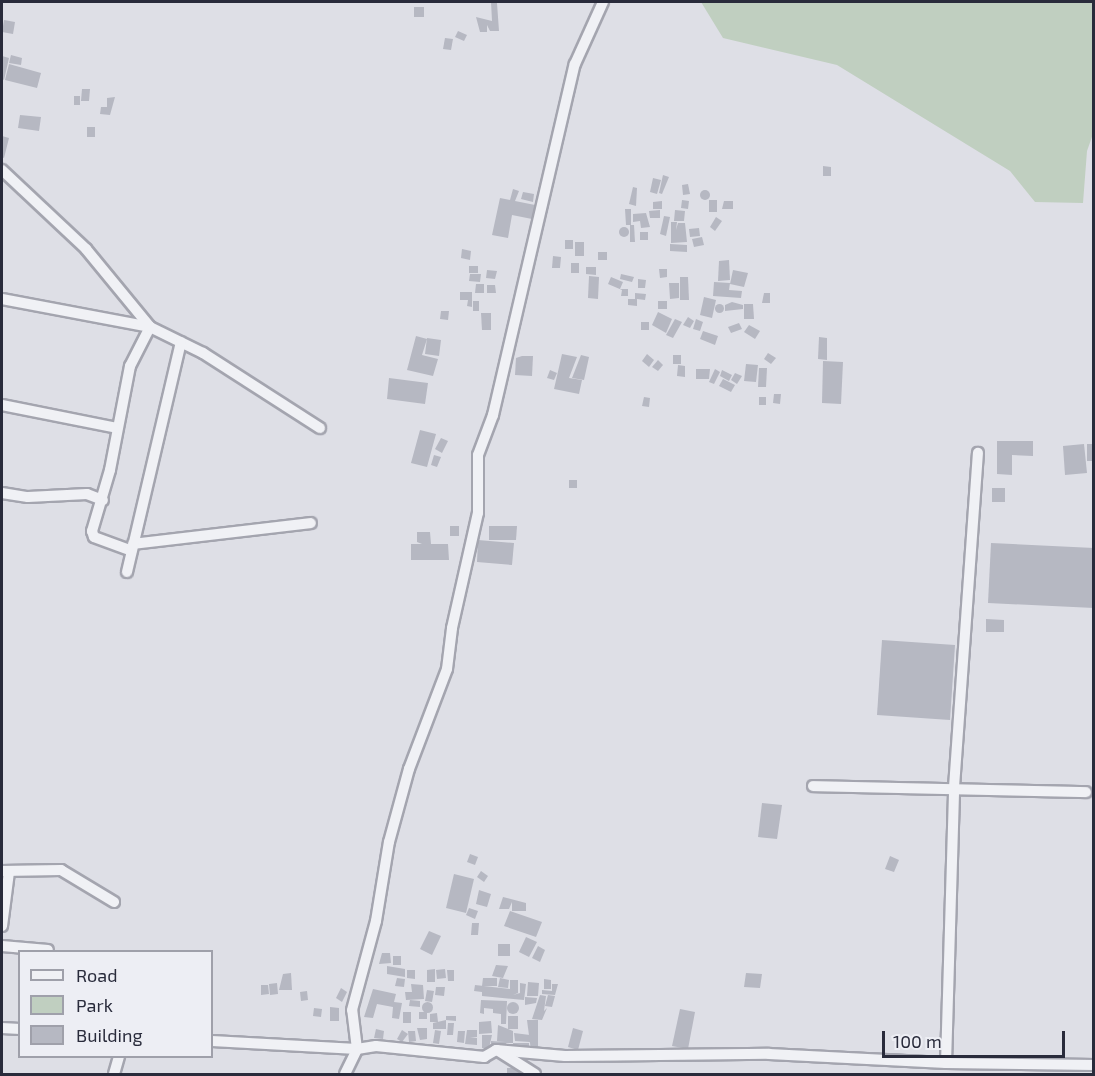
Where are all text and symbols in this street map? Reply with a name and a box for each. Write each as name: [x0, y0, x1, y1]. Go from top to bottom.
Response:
legend: [18, 950, 213, 1058]
text: Road: [76, 964, 117, 986]
text: Park: [76, 994, 113, 1016]
scale bar: [885, 1019, 1068, 1057]
text: Building: [76, 1024, 143, 1046]
text: 100 m: [893, 1030, 942, 1052]

